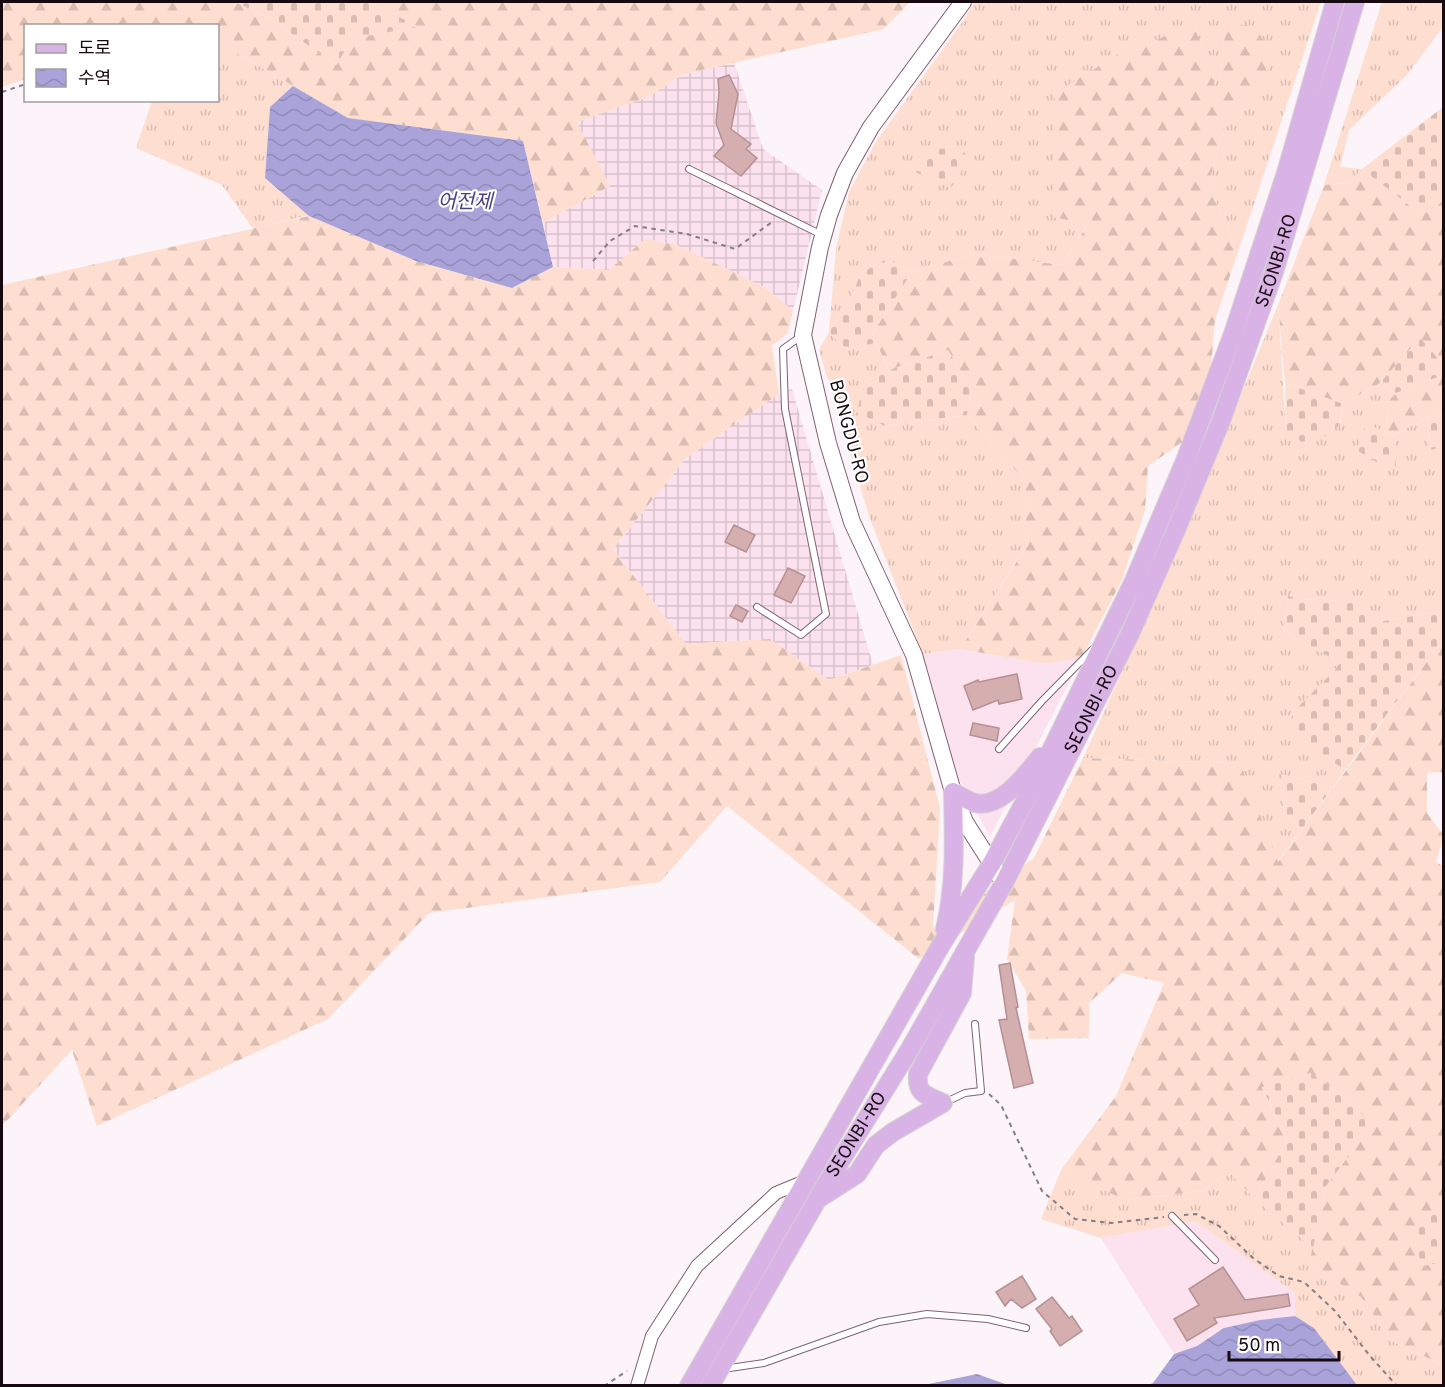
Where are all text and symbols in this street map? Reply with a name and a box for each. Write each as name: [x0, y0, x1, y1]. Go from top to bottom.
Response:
legend: [24, 24, 219, 102]
text: 도로: [78, 38, 111, 61]
text: 수역: [78, 68, 111, 91]
water label: 어전제: [437, 190, 495, 216]
street label: SEONBI-RO: [1251, 211, 1302, 311]
street label: BONGDU-RO: [823, 377, 873, 487]
street label: SEONBI-RO: [1060, 661, 1124, 758]
street label: SEONBI-RO: [821, 1088, 892, 1182]
scale bar: [1229, 1324, 1338, 1362]
text: 50 m: [1238, 1335, 1280, 1358]

